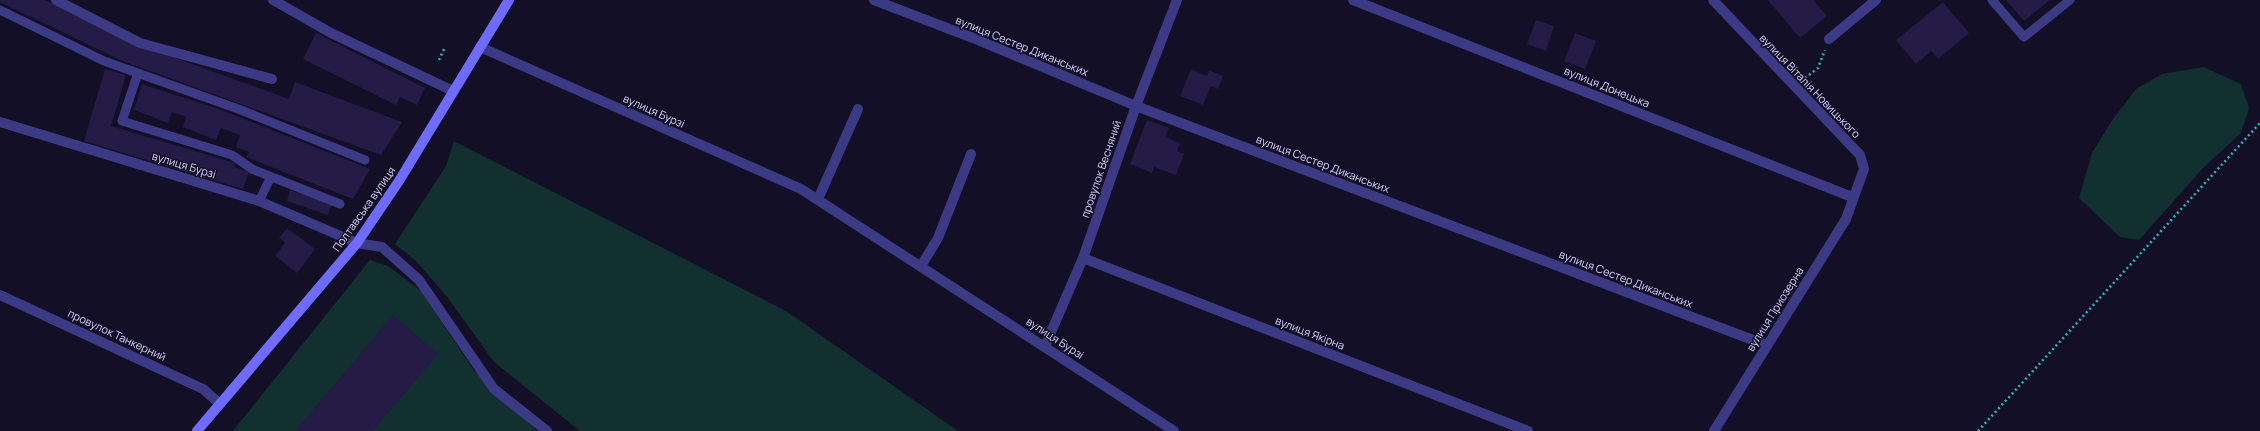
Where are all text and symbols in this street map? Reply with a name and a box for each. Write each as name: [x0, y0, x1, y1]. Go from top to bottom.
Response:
street label: вулиця Сестер Диканських: [954, 12, 1091, 79]
street label: вулиця Віталія Новицького: [1757, 30, 1864, 141]
street label: вулиця Донецька: [1562, 63, 1652, 111]
street label: вулиця Бурзі: [621, 90, 687, 131]
street label: провулок Весняний: [1077, 118, 1124, 220]
street label: вулиця Сестер Диканських: [1254, 131, 1392, 196]
street label: вулиця Бурзі: [150, 148, 218, 181]
street label: Полтавська вулиця: [329, 163, 399, 254]
street label: вулиця Сестер Диканських: [1557, 246, 1695, 311]
street label: вулиця Приозерна: [1743, 264, 1807, 354]
street label: провулок Танкерний: [66, 305, 169, 364]
street label: вулиця Якірна: [1273, 312, 1347, 353]
street label: вулиця Бурзі: [1024, 313, 1087, 362]

